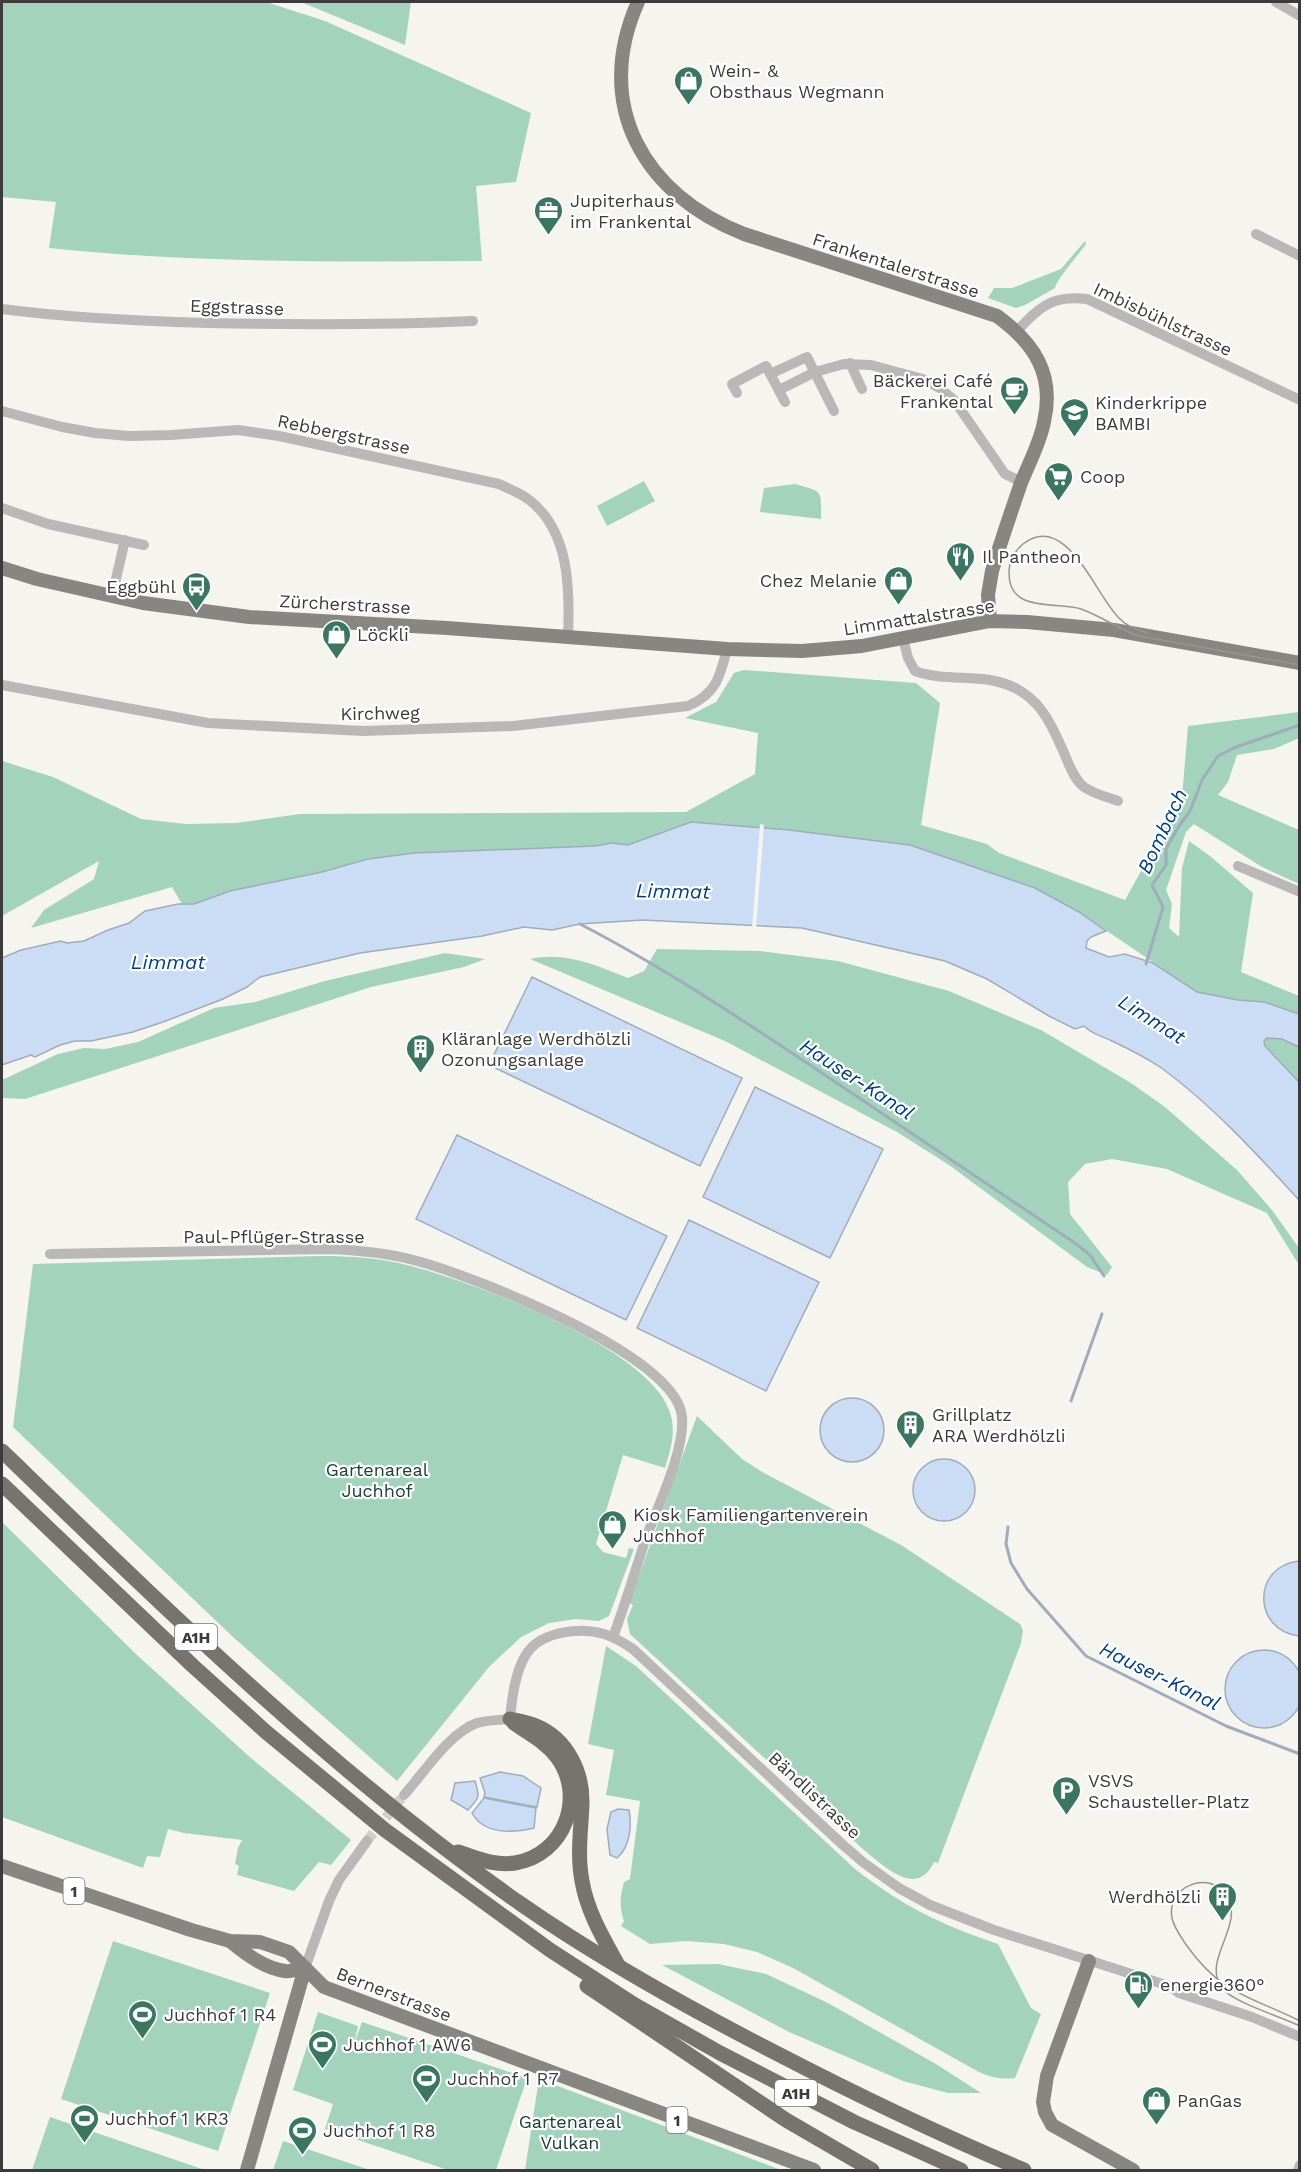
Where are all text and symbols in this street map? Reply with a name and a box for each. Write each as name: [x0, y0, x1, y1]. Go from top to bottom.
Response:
place label: Wein- & Obsthaus Wegmann: [709, 60, 885, 102]
shop icon: Wein- & Obsthaus Wegmann: [672, 64, 704, 106]
place label: Jupiterhaus im Frankental: [570, 190, 692, 232]
office icon: Jupiterhaus im Frankental: [533, 194, 565, 236]
street label: Frankentalerstrasse: [810, 228, 982, 302]
street label: Imbisbühlstrasse: [1090, 278, 1236, 360]
street label: Eggstrasse: [190, 295, 284, 319]
place label: Bäckerei Café Frankental: [873, 370, 993, 412]
cafe icon: Bäckerei Café Frankental: [998, 374, 1030, 416]
place label: Kinderkrippe BAMBI: [1095, 392, 1207, 434]
school or university icon: Kinderkrippe BAMBI: [1058, 396, 1090, 438]
street label: Rebbergstrasse: [276, 410, 412, 458]
supermarket icon: Coop: [1043, 460, 1075, 502]
place label: Coop: [1080, 466, 1125, 487]
restaurant icon: Il Pantheon: [945, 540, 977, 582]
place label: Il Pantheon: [982, 546, 1081, 567]
shop icon: Chez Melanie: [882, 564, 914, 606]
bus stop icon: Eggbühl: [181, 570, 213, 612]
place label: Chez Melanie: [760, 570, 877, 591]
place label: Eggbühl: [106, 576, 176, 597]
street label: Zürcherstrasse: [279, 590, 411, 618]
street label: Limmattalstrasse: [842, 595, 996, 639]
shop icon: Löckli: [320, 618, 352, 660]
place label: Löckli: [357, 624, 409, 645]
street label: Kirchweg: [340, 702, 420, 724]
water label: Bombach: [1132, 785, 1192, 877]
water label: Limmat: [636, 878, 711, 904]
water label: Limmat: [131, 950, 206, 974]
water label: Limmat: [1114, 989, 1191, 1049]
place label: Kläranlage Werdhölzli Ozonungsanlage: [441, 1028, 631, 1070]
building icon: Kläranlage Werdhölzli Ozonungsanlage: [404, 1032, 436, 1074]
water label: Hauser-Kanal: [796, 1033, 918, 1125]
street label: Paul-Pflüger-Strasse: [183, 1226, 365, 1247]
place label: Grillplatz ARA Werdhölzli: [932, 1404, 1066, 1446]
building icon: Grillplatz ARA Werdhölzli: [895, 1408, 927, 1450]
park label: Gartenareal Juchhof: [326, 1459, 429, 1501]
place label: Kiosk Familiengartenverein Juchhof: [633, 1504, 868, 1546]
shop icon: Kiosk Familiengartenverein Juchhof: [596, 1508, 628, 1550]
road number: A1H: [175, 1624, 217, 1650]
water label: Hauser-Kanal: [1096, 1637, 1224, 1715]
street label: Bändlistrasse: [765, 1747, 865, 1843]
place label: VSVS Schausteller-Platz: [1088, 1770, 1250, 1812]
parking icon: VSVS Schausteller-Platz: [1051, 1774, 1083, 1816]
road number: 1: [64, 1878, 84, 1904]
building icon: Werdhölzli: [1206, 1880, 1238, 1922]
place label: Werdhölzli: [1108, 1886, 1201, 1907]
street label: Bernerstrasse: [333, 1962, 455, 2026]
fuel station icon: energie360°: [1123, 1968, 1155, 2010]
place label: energie360°: [1160, 1974, 1264, 1995]
sports icon: Juchhof 1 R4: [127, 1998, 159, 2040]
place label: Juchhof 1 R4: [164, 2004, 276, 2025]
sports icon: Juchhof 1 AW6: [306, 2028, 338, 2070]
place label: Juchhof 1 AW6: [343, 2034, 471, 2055]
sports icon: Juchhof 1 R7: [410, 2062, 442, 2104]
place label: Juchhof 1 R7: [447, 2068, 559, 2089]
road number: A1H: [775, 2080, 817, 2106]
shop icon: PanGas: [1140, 2084, 1172, 2126]
place label: PanGas: [1177, 2090, 1242, 2111]
sports icon: Juchhof 1 KR3: [68, 2102, 100, 2144]
road number: 1: [666, 2107, 688, 2133]
place label: Juchhof 1 KR3: [105, 2108, 229, 2129]
park label: Gartenareal Vulkan: [519, 2111, 622, 2153]
sports icon: Juchhof 1 R8: [286, 2114, 318, 2156]
place label: Juchhof 1 R8: [323, 2120, 435, 2141]

